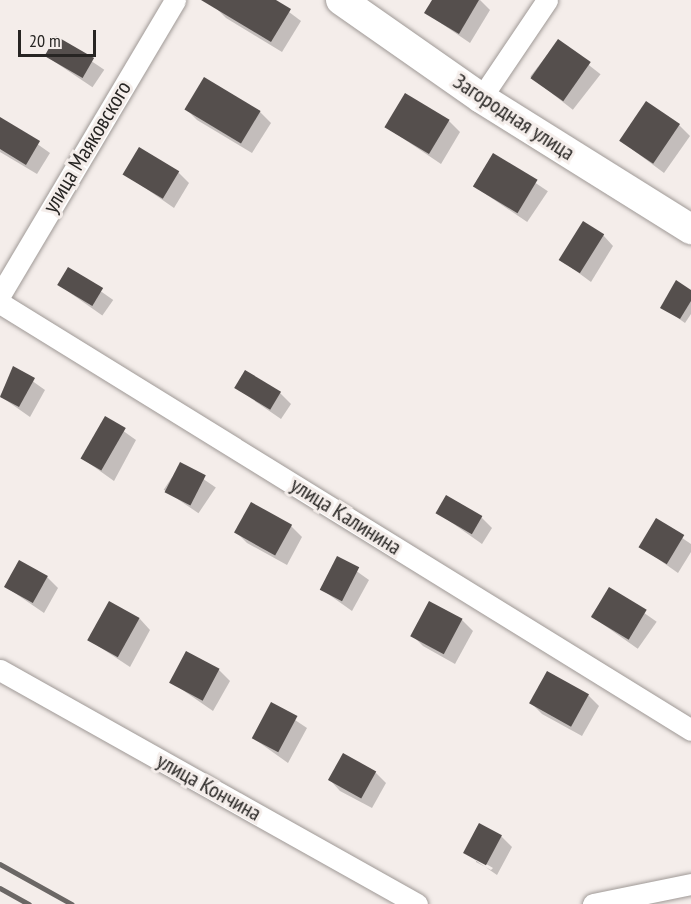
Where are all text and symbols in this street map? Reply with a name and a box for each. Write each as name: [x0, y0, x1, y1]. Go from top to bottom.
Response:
scale bar: [21, 18, 99, 56]
text: 20 m: [29, 29, 61, 52]
street label: Загородная улица: [448, 68, 580, 166]
street label: улица Маяковского: [37, 76, 137, 218]
street label: улица Калинина: [286, 472, 406, 560]
street label: улица Кончина: [152, 747, 266, 827]

